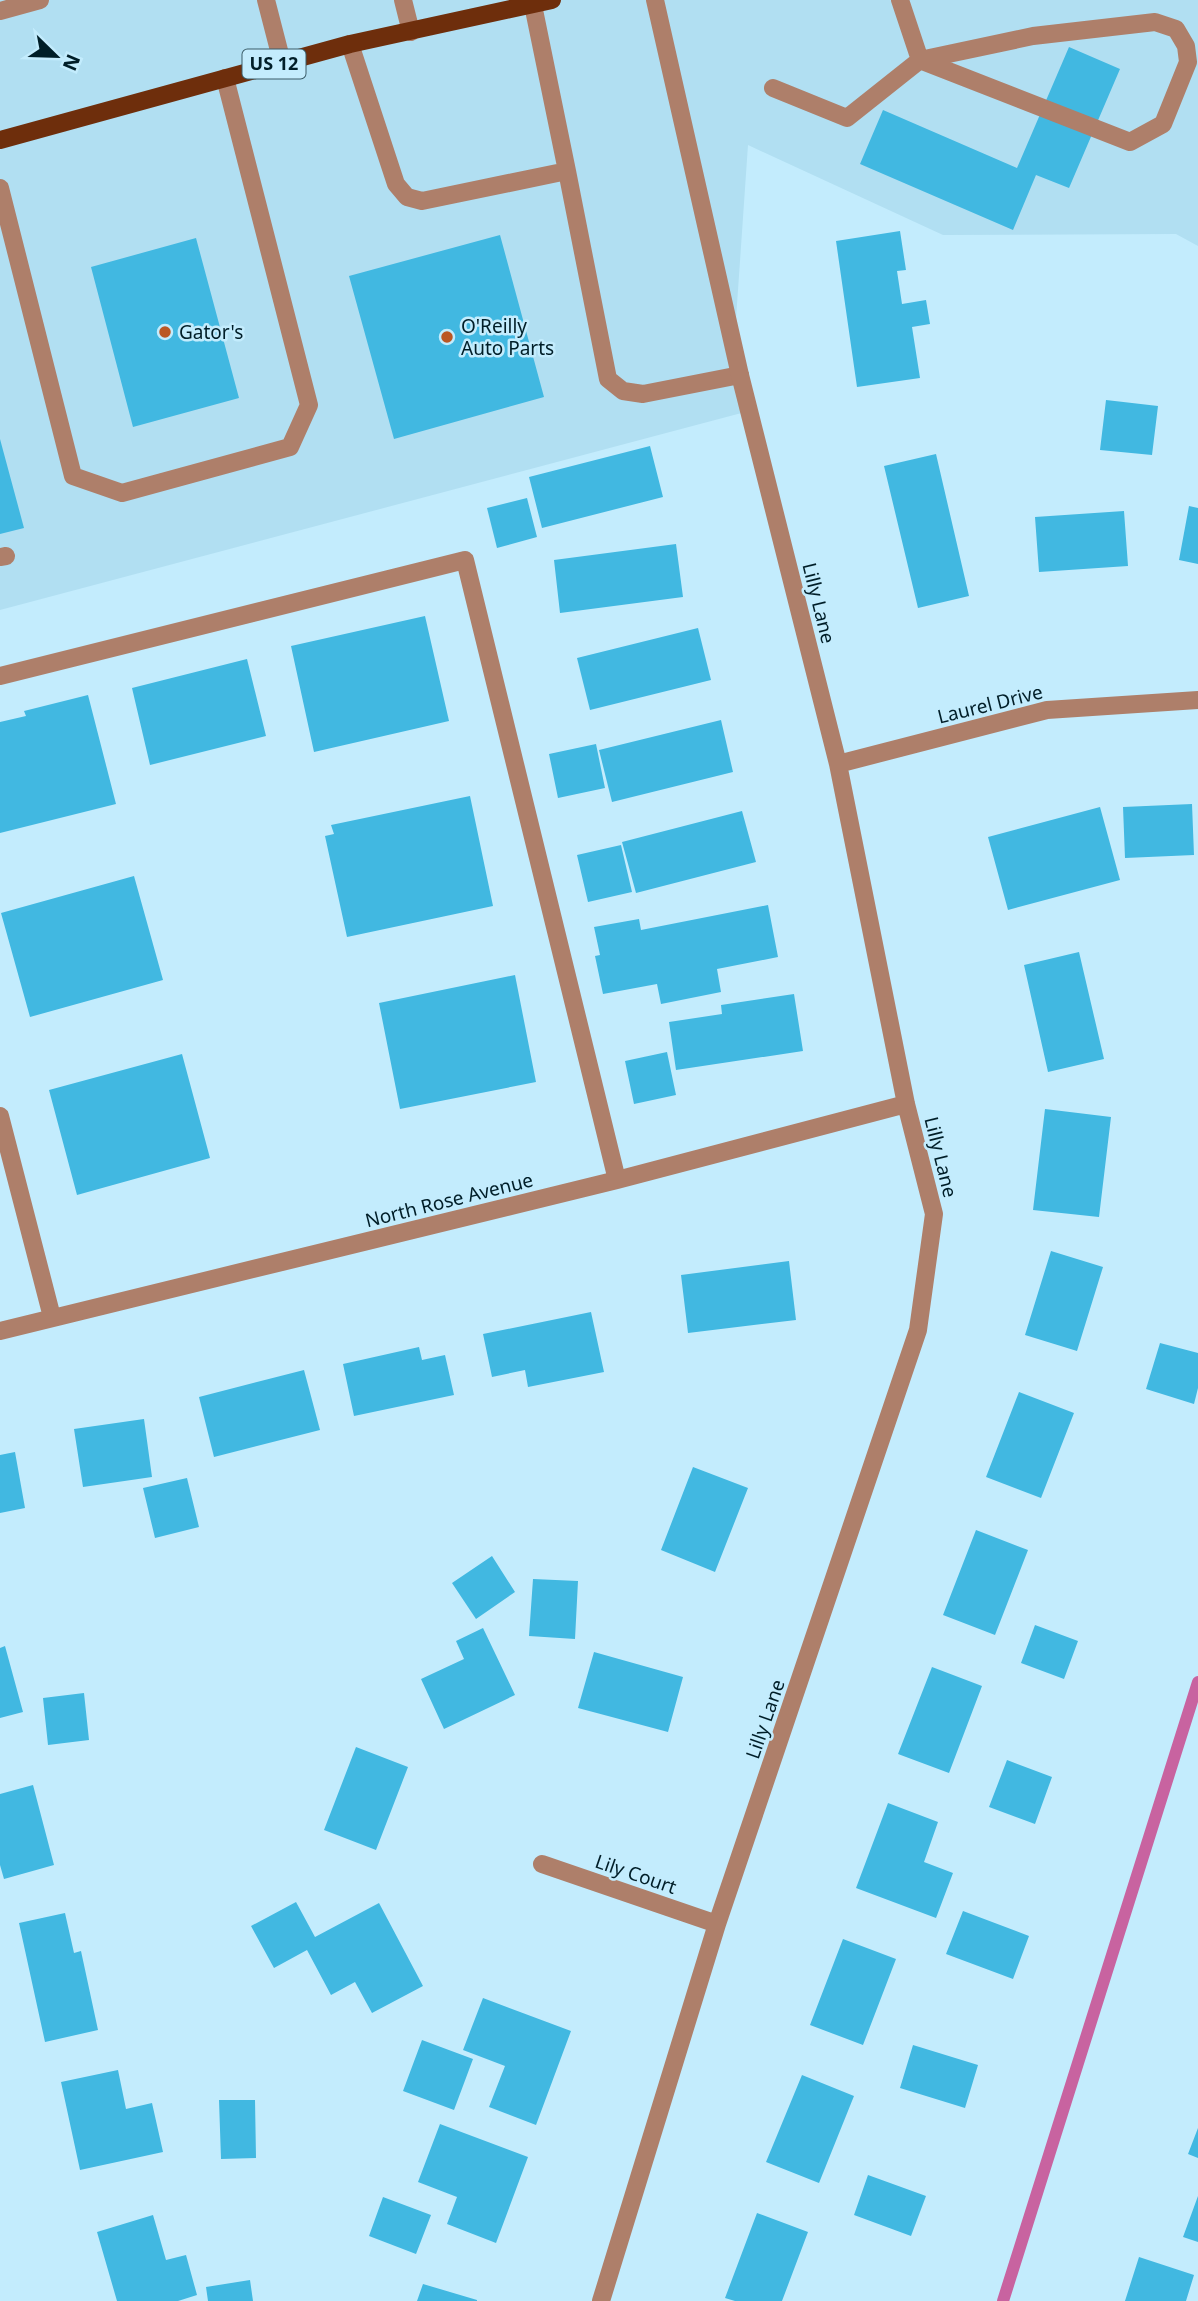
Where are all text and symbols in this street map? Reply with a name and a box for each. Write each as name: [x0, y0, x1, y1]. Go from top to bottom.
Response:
north arrow: [21, 21, 91, 91]
text: N: [57, 50, 87, 75]
road number: US 12: [243, 50, 306, 78]
place label: O'Reilly Auto Parts: [461, 313, 554, 361]
place label: Gator's: [179, 319, 243, 345]
marker: Gator's: [157, 324, 173, 340]
marker: O'Reilly Auto Parts: [439, 329, 455, 345]
street label: Lilly Lane: [796, 560, 842, 646]
street label: Laurel Drive: [935, 678, 1045, 730]
street label: Lilly Lane: [918, 1114, 964, 1200]
street label: North Rose Avenue: [362, 1167, 536, 1233]
street label: Lilly Lane: [739, 1676, 791, 1762]
street label: Lily Court: [592, 1848, 680, 1900]

